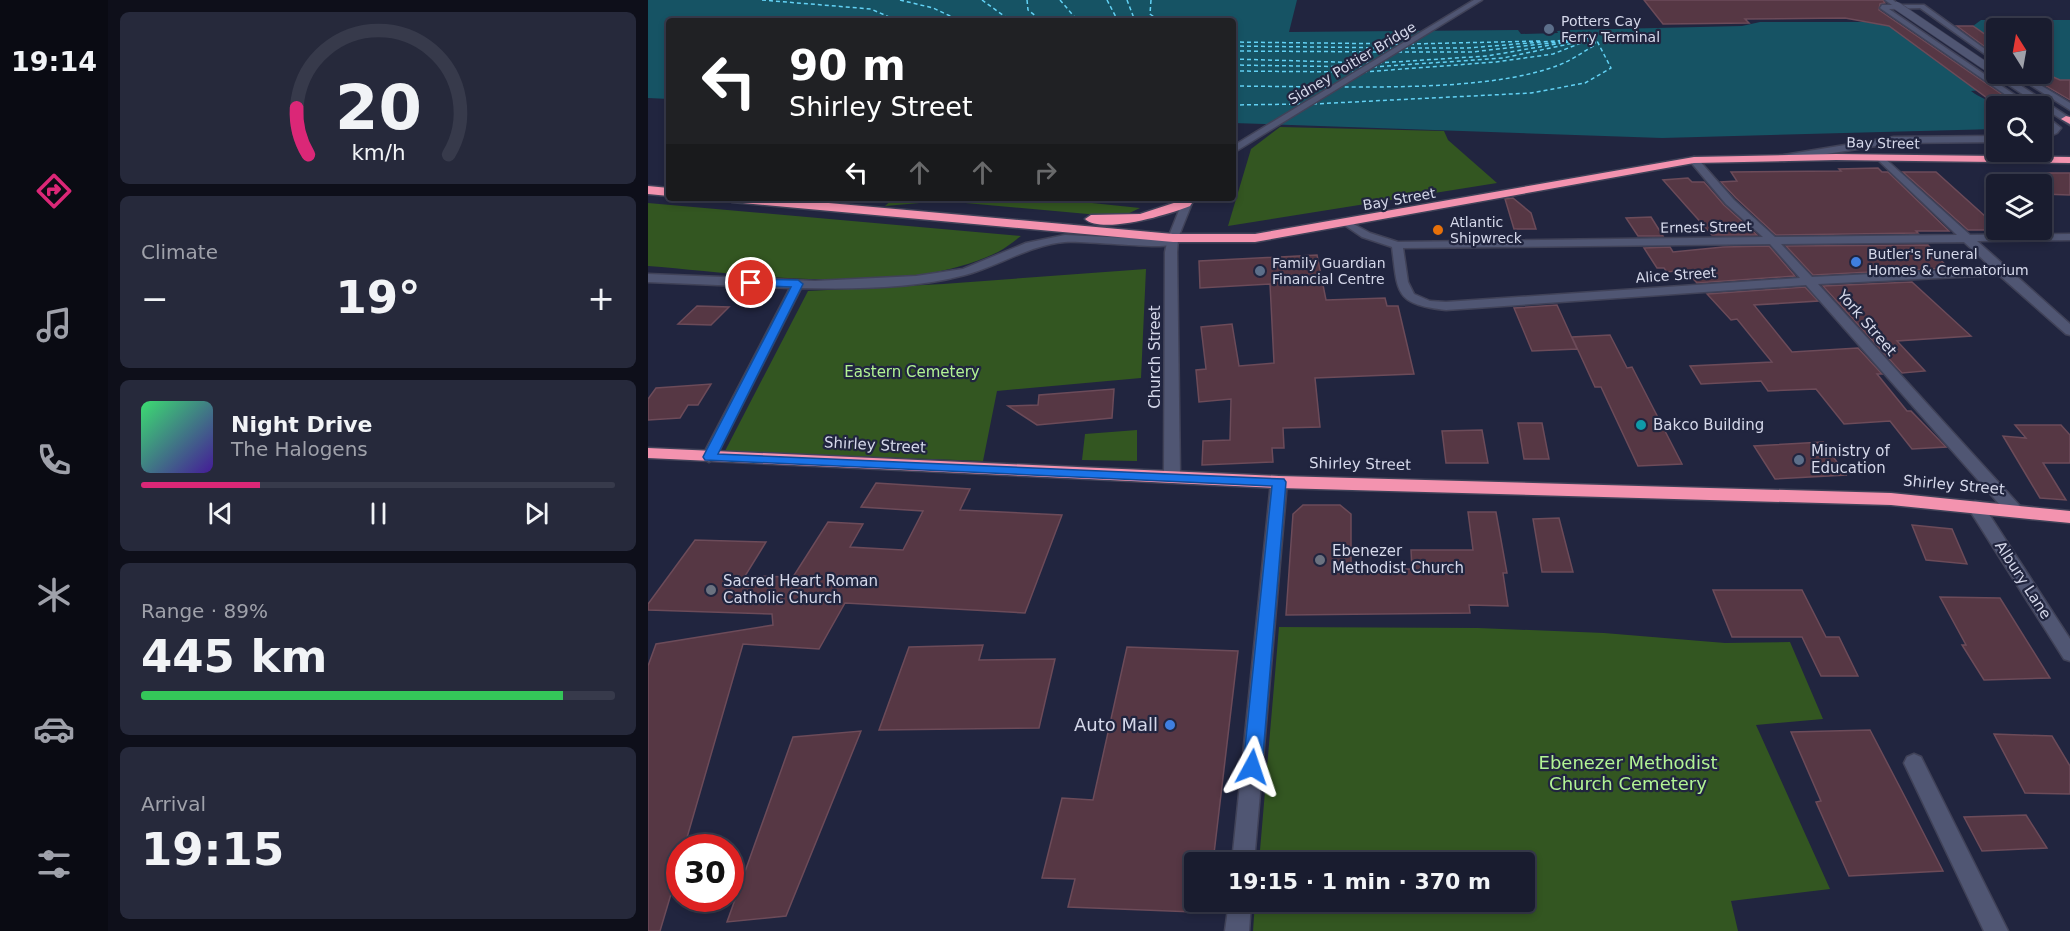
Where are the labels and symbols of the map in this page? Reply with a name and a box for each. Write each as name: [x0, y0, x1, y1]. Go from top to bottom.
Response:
place label: Potters Cay Ferry Terminal: [1561, 13, 1660, 45]
north arrow: [1986, 18, 2052, 84]
street label: Sidney Poitier Bridge: [1285, 19, 1419, 107]
marker: Potters Cay Ferry Terminal: [1542, 22, 1556, 36]
street label: Bay Street: [1846, 134, 1920, 152]
street label: Bay Street: [1361, 185, 1437, 213]
place label: Atlantic Shipwreck: [1450, 214, 1523, 246]
street label: Ernest Street: [1660, 218, 1752, 236]
marker: Atlantic Shipwreck: [1431, 223, 1445, 237]
place label: Butler's Funeral Homes & Crematorium: [1868, 246, 2029, 278]
place label: Family Guardian Financial Centre: [1272, 255, 1386, 287]
marker: Butler's Funeral Homes & Crematorium: [1849, 255, 1863, 269]
pin: [725, 257, 776, 308]
marker: Family Guardian Financial Centre: [1253, 264, 1267, 278]
street label: Alice Street: [1635, 264, 1717, 286]
street label: York Street: [1833, 286, 1901, 360]
street label: Church Street: [1146, 305, 1164, 409]
park label: Eastern Cemetery: [844, 363, 980, 381]
place label: Bakco Building: [1653, 416, 1764, 434]
marker: Bakco Building: [1634, 418, 1648, 432]
street label: Shirley Street: [824, 433, 927, 457]
place label: Ministry of Education: [1811, 442, 1890, 477]
marker: Ministry of Education: [1792, 453, 1806, 467]
street label: Shirley Street: [1309, 454, 1411, 474]
street label: Shirley Street: [1902, 472, 2006, 498]
street label: Albury Lane: [1991, 538, 2055, 622]
place label: Ebenezer Methodist Church: [1332, 542, 1464, 577]
marker: Ebenezer Methodist Church: [1313, 553, 1327, 567]
place label: Sacred Heart Roman Catholic Church: [723, 572, 878, 607]
marker: Sacred Heart Roman Catholic Church: [704, 583, 718, 597]
place label: Auto Mall: [1074, 714, 1158, 735]
marker: Auto Mall: [1163, 718, 1177, 732]
position arrow: [1220, 735, 1284, 799]
park label: Ebenezer Methodist Church Cemetery: [1539, 752, 1717, 794]
speed limit sign: 30: [666, 834, 744, 912]

